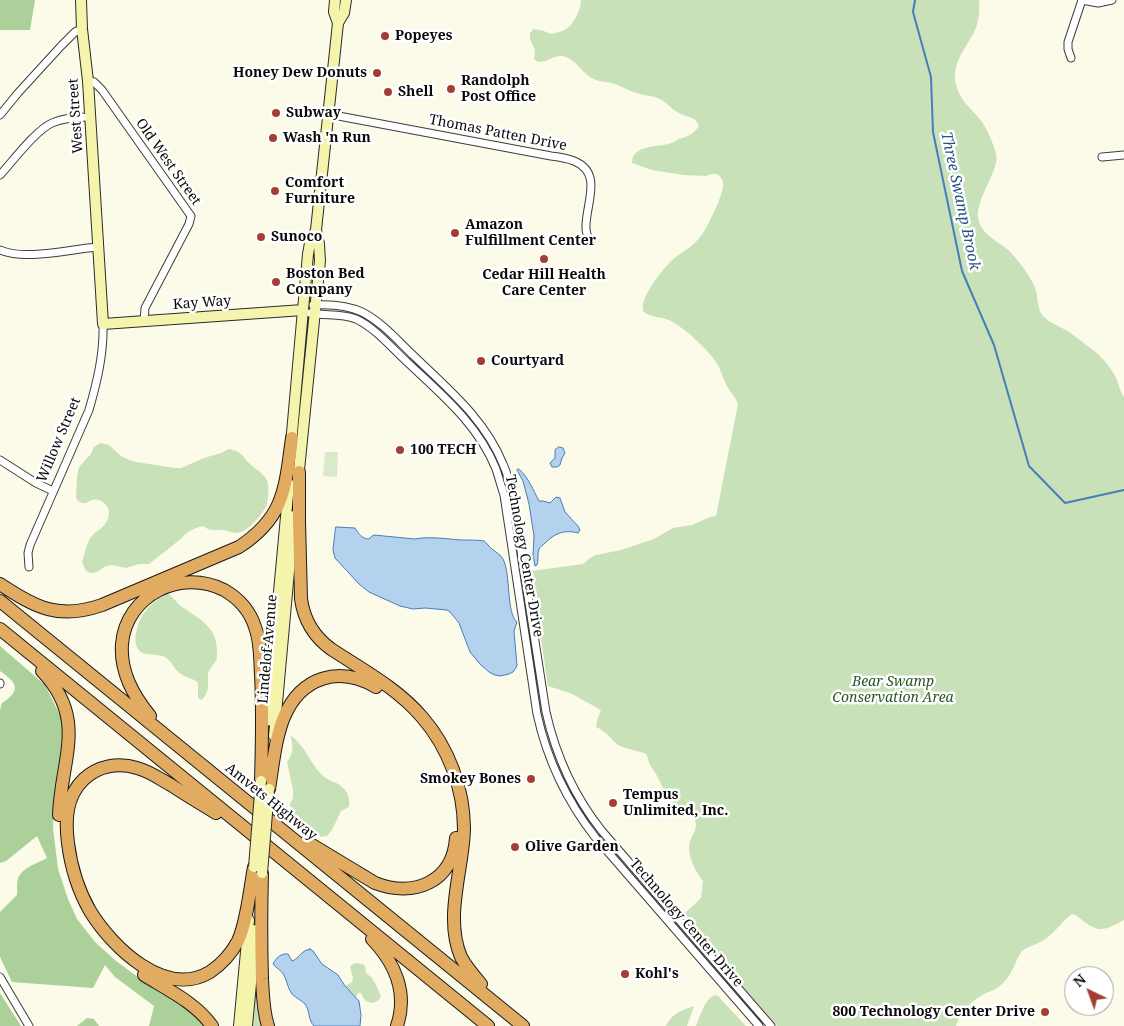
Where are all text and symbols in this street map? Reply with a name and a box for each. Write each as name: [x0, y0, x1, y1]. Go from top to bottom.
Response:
place label: Popeyes: [395, 28, 452, 44]
marker: Popeyes: [379, 30, 391, 42]
place label: Honey Dew Donuts: [233, 65, 367, 81]
marker: Honey Dew Donuts: [371, 67, 383, 79]
place label: Randolph Post Office: [461, 73, 536, 105]
street label: West Street: [65, 78, 87, 154]
marker: Randolph Post Office: [445, 83, 457, 95]
place label: Shell: [398, 84, 433, 100]
marker: Shell: [382, 86, 394, 98]
place label: Subway: [286, 105, 341, 121]
marker: Subway: [270, 107, 282, 119]
street label: Thomas Patten Drive: [428, 111, 568, 155]
street label: Old West Street: [132, 115, 204, 209]
place label: Wash 'n Run: [283, 130, 371, 146]
water label: Three Swamp Brook: [937, 130, 983, 272]
marker: Wash 'n Run: [267, 132, 279, 144]
place label: Comfort Furniture: [285, 175, 355, 208]
marker: Comfort Furniture: [269, 185, 281, 197]
place label: Amazon Fulfillment Center: [465, 217, 596, 250]
marker: Amazon Fulfillment Center: [449, 227, 461, 239]
place label: Sunoco: [271, 229, 322, 245]
marker: Sunoco: [255, 231, 267, 243]
marker: Cedar Hill Health Care Center: [538, 253, 550, 265]
place label: Boston Bed Company: [286, 266, 364, 298]
place label: Cedar Hill Health Care Center: [482, 267, 606, 300]
marker: Boston Bed Company: [270, 276, 282, 288]
street label: Kay Way: [172, 293, 232, 313]
place label: Courtyard: [491, 353, 564, 369]
marker: Courtyard: [475, 355, 487, 367]
street label: Willow Street: [34, 395, 84, 485]
place label: 100 TECH: [410, 442, 476, 458]
marker: 100 TECH: [394, 444, 406, 456]
street label: Technology Center Drive: [501, 474, 547, 638]
street label: Lindelof Avenue: [255, 594, 281, 704]
park label: Bear Swamp Conservation Area: [832, 674, 954, 706]
street label: Amvets Highway: [222, 760, 320, 844]
place label: Smokey Bones: [420, 771, 521, 787]
marker: Smokey Bones: [525, 773, 537, 785]
place label: Tempus Unlimited, Inc.: [623, 787, 728, 820]
marker: Tempus Unlimited, Inc.: [607, 797, 619, 809]
place label: Olive Garden: [525, 839, 619, 855]
marker: Olive Garden: [509, 841, 521, 853]
street label: Technology Center Drive: [626, 855, 746, 991]
place label: Kohl's: [635, 966, 679, 982]
north arrow: [1064, 966, 1114, 1016]
marker: Kohl's: [619, 968, 631, 980]
text: N: [1069, 969, 1090, 991]
place label: 800 Technology Center Drive: [832, 1004, 1035, 1020]
marker: 800 Technology Center Drive: [1039, 1006, 1051, 1018]

